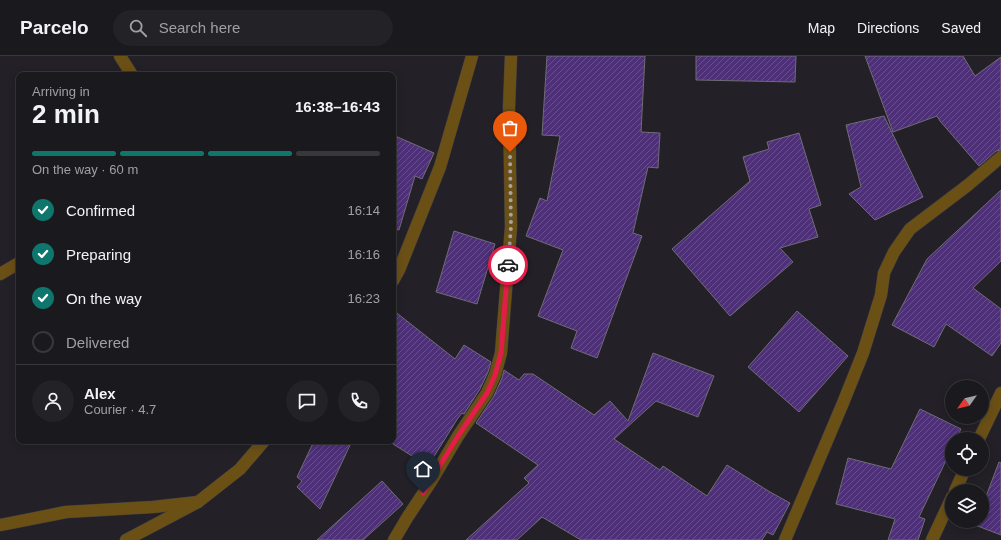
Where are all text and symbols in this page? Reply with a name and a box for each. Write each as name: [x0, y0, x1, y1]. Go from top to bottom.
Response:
search box: [113, 10, 393, 46]
text: Parcelo: [20, 17, 89, 38]
icon: search: [127, 17, 149, 39]
text: Search here: [159, 19, 240, 36]
text: Map: [808, 20, 835, 36]
text: Directions: [857, 20, 919, 36]
text: Saved: [941, 20, 981, 36]
text: Arriving in: [32, 84, 90, 99]
text: 16:38–16:43: [295, 98, 380, 115]
text: 2 min: [32, 99, 100, 129]
pin: [493, 111, 527, 152]
icon: bag: [499, 117, 521, 139]
text: On the way · 60 m: [32, 162, 138, 177]
icon: check: [32, 199, 54, 221]
text: Confirmed: [66, 202, 135, 219]
text: 16:14: [347, 203, 380, 218]
icon: check: [32, 243, 54, 265]
courier: [488, 245, 528, 285]
text: Preparing: [66, 246, 131, 263]
text: 16:16: [347, 247, 380, 262]
icon: car: [497, 254, 519, 276]
icon: check: [32, 287, 54, 309]
text: On the way: [66, 290, 142, 307]
text: 16:23: [347, 291, 380, 306]
text: Delivered: [66, 334, 129, 351]
button: person: [32, 380, 74, 422]
button: chat: [286, 380, 328, 422]
button: phone: [338, 380, 380, 422]
north arrow: [945, 380, 989, 424]
map controls: [945, 380, 989, 528]
text: Alex: [84, 385, 116, 402]
text: Courier · 4.7: [84, 402, 156, 417]
button: locate: [945, 432, 989, 476]
pin: [406, 452, 440, 493]
icon: home: [412, 458, 434, 480]
button: layers: [945, 484, 989, 528]

